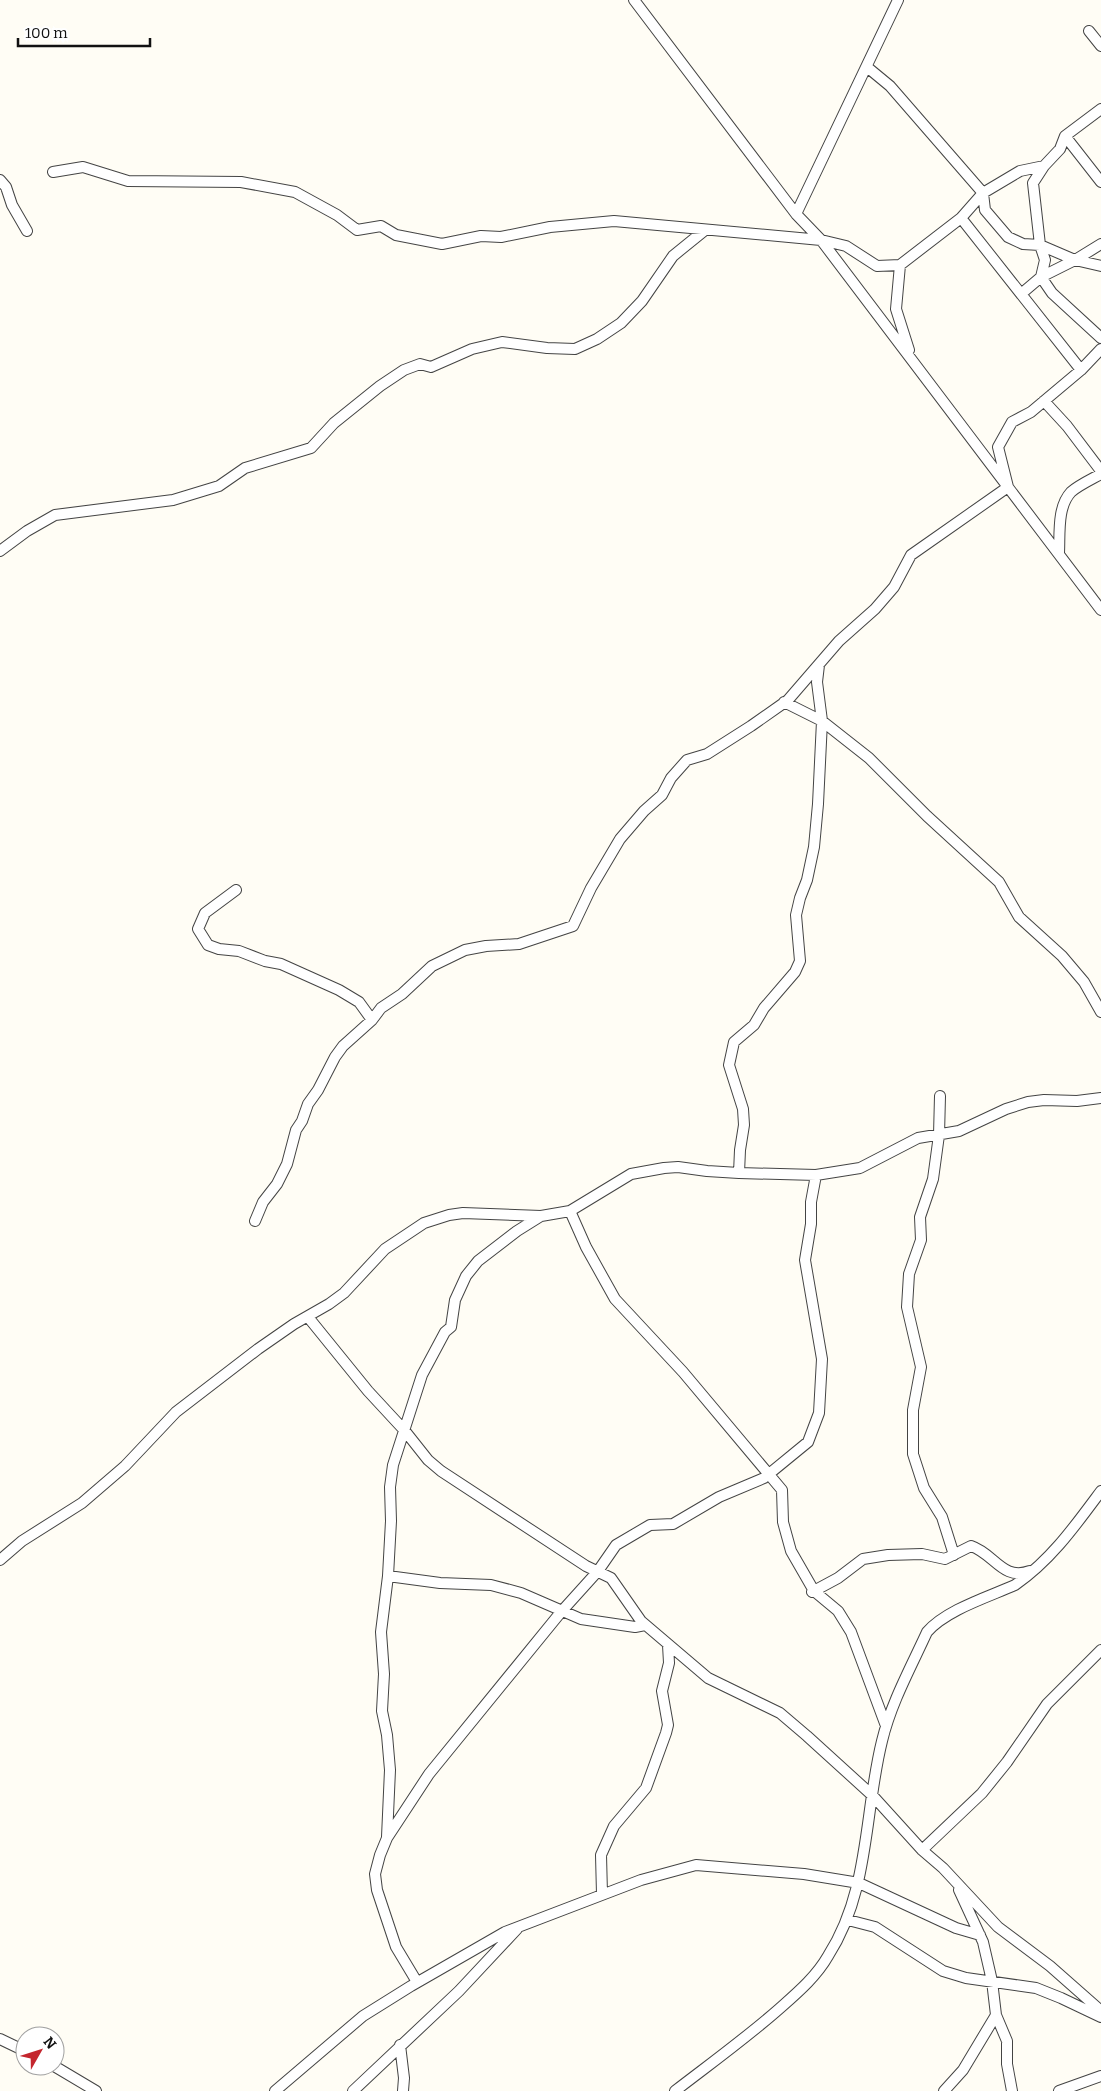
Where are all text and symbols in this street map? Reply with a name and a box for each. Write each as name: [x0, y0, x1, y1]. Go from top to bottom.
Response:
scale bar: [18, 15, 150, 47]
text: 100 m: [25, 24, 68, 42]
north arrow: [15, 2026, 65, 2076]
text: N: [40, 2034, 60, 2053]

